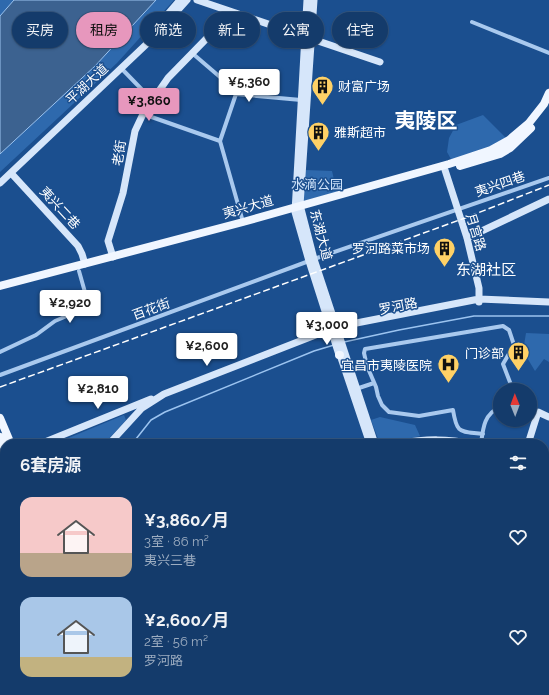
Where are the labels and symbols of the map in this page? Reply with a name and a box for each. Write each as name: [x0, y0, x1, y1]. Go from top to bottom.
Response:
street label: 平湖大道: [63, 61, 111, 107]
pin: ¥5,360: [216, 69, 282, 103]
building icon: 财富广场: [309, 73, 335, 106]
place label: 财富广场: [338, 79, 390, 94]
pin: ¥3,860: [116, 88, 182, 122]
district label: 夷陵区: [395, 108, 458, 133]
building icon: 雅斯超市: [305, 119, 331, 152]
place label: 雅斯超市: [334, 125, 386, 140]
street label: 老街: [110, 139, 128, 167]
street label: 夷兴四巷: [473, 168, 527, 200]
park label: 水滴公园: [291, 177, 343, 192]
street label: 夷兴二巷: [37, 184, 83, 232]
street label: 夷兴大道: [221, 193, 275, 221]
street label: 东湖大道: [307, 208, 335, 262]
street label: 月宫路: [463, 211, 489, 253]
building icon: 罗河路菜市场: [432, 235, 458, 268]
place label: 罗河路菜市场: [352, 241, 430, 256]
district label: 东湖社区: [456, 261, 516, 279]
pin: ¥2,920: [37, 290, 103, 324]
street label: 百花街: [130, 295, 172, 323]
street label: 罗河路: [377, 295, 419, 317]
pin: ¥3,000: [294, 312, 360, 346]
pin: ¥2,600: [174, 333, 240, 367]
building icon: 门诊部: [506, 340, 532, 373]
place label: 门诊部: [465, 346, 504, 361]
hospital icon: 宜昌市夷陵医院: [435, 352, 461, 385]
place label: 宜昌市夷陵医院: [341, 358, 432, 373]
pin: ¥2,810: [65, 376, 131, 410]
north arrow: [493, 383, 537, 427]

